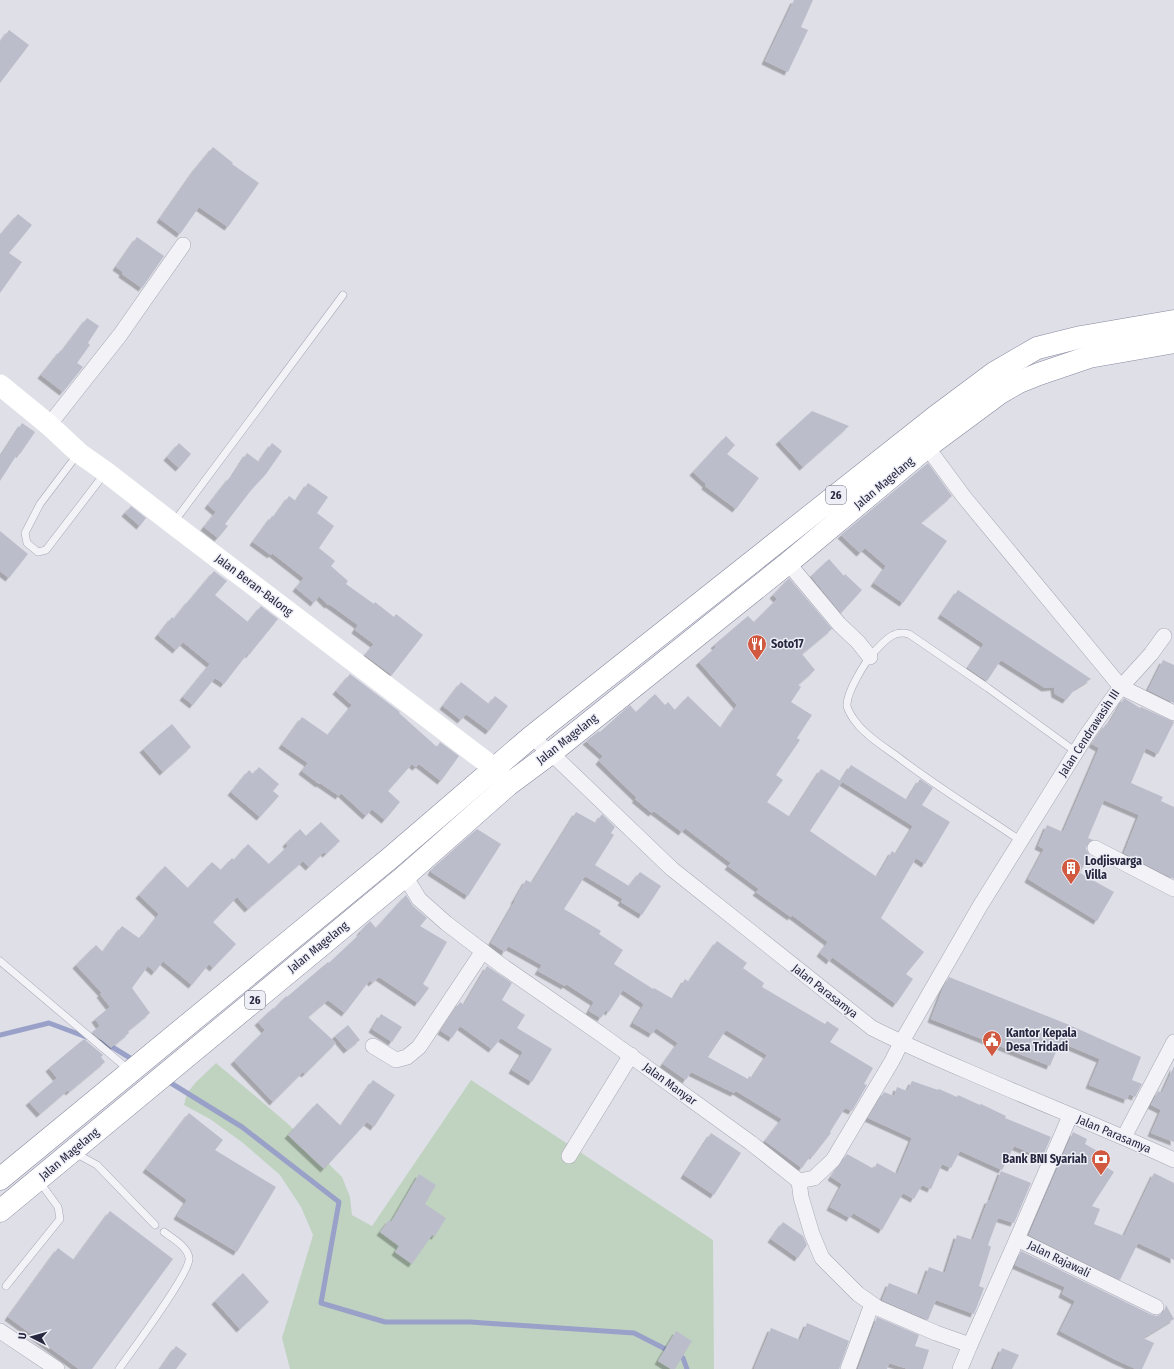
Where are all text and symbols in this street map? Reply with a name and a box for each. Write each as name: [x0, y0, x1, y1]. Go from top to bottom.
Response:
street label: Jalan Magelang: [851, 454, 917, 512]
road number: 26: [826, 486, 846, 504]
street label: Jalan Beran-Balong: [212, 551, 296, 619]
restaurant icon: Soto17: [746, 633, 768, 661]
place label: Soto17: [771, 637, 804, 651]
street label: Jalan Cendrawasih III: [1055, 687, 1123, 779]
street label: Jalan Magelang: [534, 711, 601, 767]
place label: Lodjisvarga Villa: [1084, 854, 1142, 882]
building icon: Lodjisvarga Villa: [1060, 857, 1082, 885]
street label: Jalan Magelang: [285, 918, 351, 976]
street label: Jalan Parasamya: [789, 961, 861, 1021]
road number: 26: [245, 991, 265, 1009]
place label: Kantor Kepala Desa Tridadi: [1006, 1026, 1077, 1054]
public building icon: Kantor Kepala Desa Tridadi: [981, 1029, 1003, 1057]
street label: Jalan Manyar: [640, 1060, 700, 1109]
street label: Jalan Parasamya: [1075, 1112, 1153, 1156]
street label: Jalan Magelang: [36, 1125, 102, 1183]
bank icon: Bank BNI Syariah: [1090, 1148, 1112, 1176]
place label: Bank BNI Syariah: [1003, 1152, 1087, 1166]
street label: Jalan Rajawali: [1025, 1238, 1093, 1280]
north arrow: [12, 1317, 52, 1357]
text: U: [16, 1332, 29, 1340]

